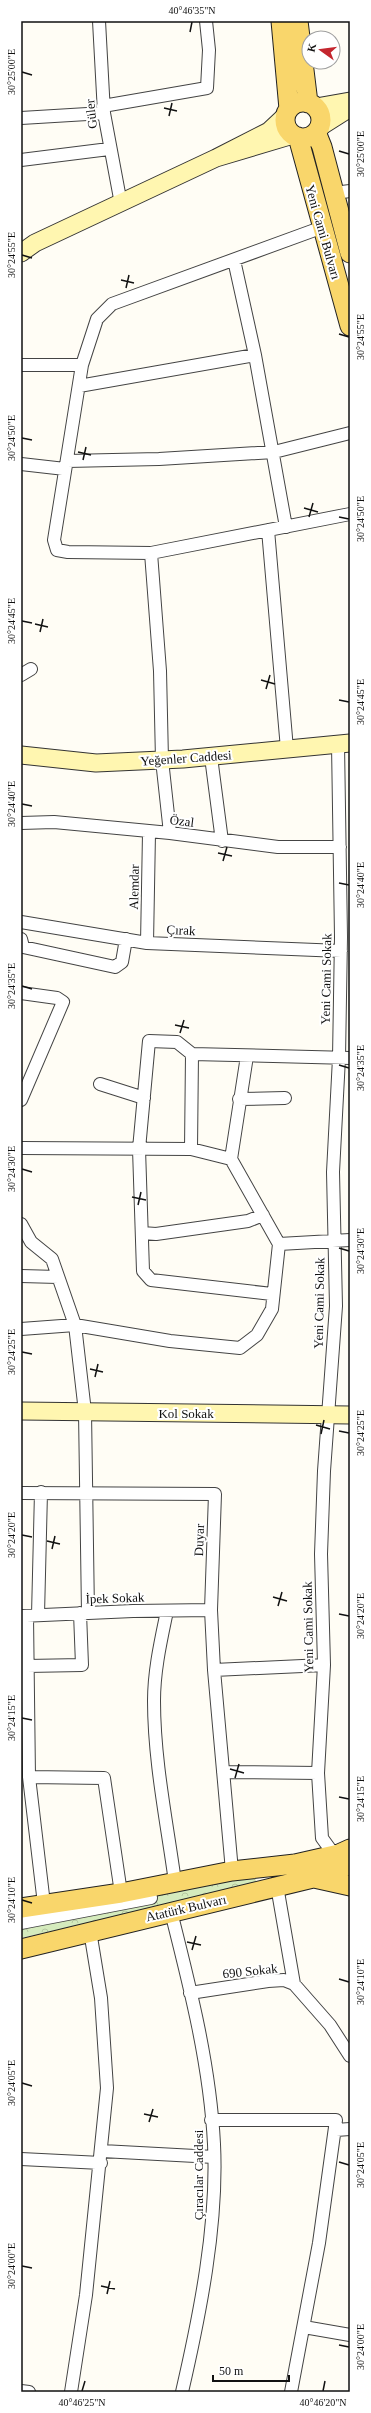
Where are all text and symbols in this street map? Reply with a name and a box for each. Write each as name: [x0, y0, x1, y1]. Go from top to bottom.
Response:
text: 40°46'35"N: [168, 5, 216, 16]
north arrow: [301, 30, 341, 70]
text: K: [304, 42, 318, 53]
text: 30°25'00"E: [6, 49, 17, 95]
street label: Güler: [82, 98, 100, 130]
text: 30°25'00"E: [355, 131, 366, 177]
street label: Yeni Cami Bulvarı: [302, 183, 344, 281]
text: 30°24'55"E: [6, 232, 17, 278]
text: 30°24'55"E: [355, 314, 366, 360]
text: 30°24'50"E: [6, 415, 17, 461]
text: 30°24'50"E: [355, 496, 366, 542]
text: 30°24'45"E: [6, 598, 17, 644]
text: 30°24'45"E: [355, 679, 366, 725]
street label: Yeğenler Caddesi: [140, 747, 233, 769]
text: 30°24'40"E: [6, 781, 17, 827]
street label: Özal: [169, 812, 195, 830]
text: 30°24'40"E: [355, 862, 366, 908]
street label: Alemdar: [126, 863, 142, 910]
street label: Çırak: [166, 922, 196, 938]
street label: Yeni Cami Sokak: [318, 933, 334, 1025]
text: 30°24'35"E: [6, 963, 17, 1009]
text: 30°24'35"E: [355, 1045, 366, 1091]
text: 30°24'30"E: [6, 1146, 17, 1192]
text: 30°24'30"E: [355, 1228, 366, 1274]
street label: Yeni Cami Sokak: [311, 1257, 327, 1349]
text: 30°24'25"E: [6, 1329, 17, 1375]
street label: Kol Sokak: [158, 1406, 214, 1421]
text: 30°24'25"E: [355, 1410, 366, 1456]
text: 30°24'20"E: [6, 1512, 17, 1558]
street label: Duyar: [191, 1523, 207, 1557]
street label: Yeni Cami Sokak: [300, 1581, 316, 1673]
street label: İpek Sokak: [85, 1589, 145, 1607]
text: 30°24'20"E: [355, 1593, 366, 1639]
text: 30°24'15"E: [6, 1695, 17, 1741]
text: 30°24'15"E: [355, 1776, 366, 1822]
text: 30°24'10"E: [6, 1877, 17, 1923]
street label: Atatürk Bulvarı: [144, 1891, 228, 1925]
text: 30°24'10"E: [355, 1959, 366, 2005]
street label: 690 Sokak: [222, 1961, 279, 1981]
text: 30°24'05"E: [6, 2060, 17, 2106]
street label: Çıracılar Caddesi: [191, 2129, 206, 2220]
text: 30°24'05"E: [355, 2142, 366, 2188]
text: 30°24'00"E: [6, 2243, 17, 2289]
text: 30°24'00"E: [355, 2324, 366, 2370]
scale bar: [213, 2357, 289, 2383]
text: 50 m: [219, 2364, 244, 2378]
text: 40°46'25"N: [58, 2397, 106, 2408]
text: 40°46'20"N: [299, 2397, 347, 2408]

